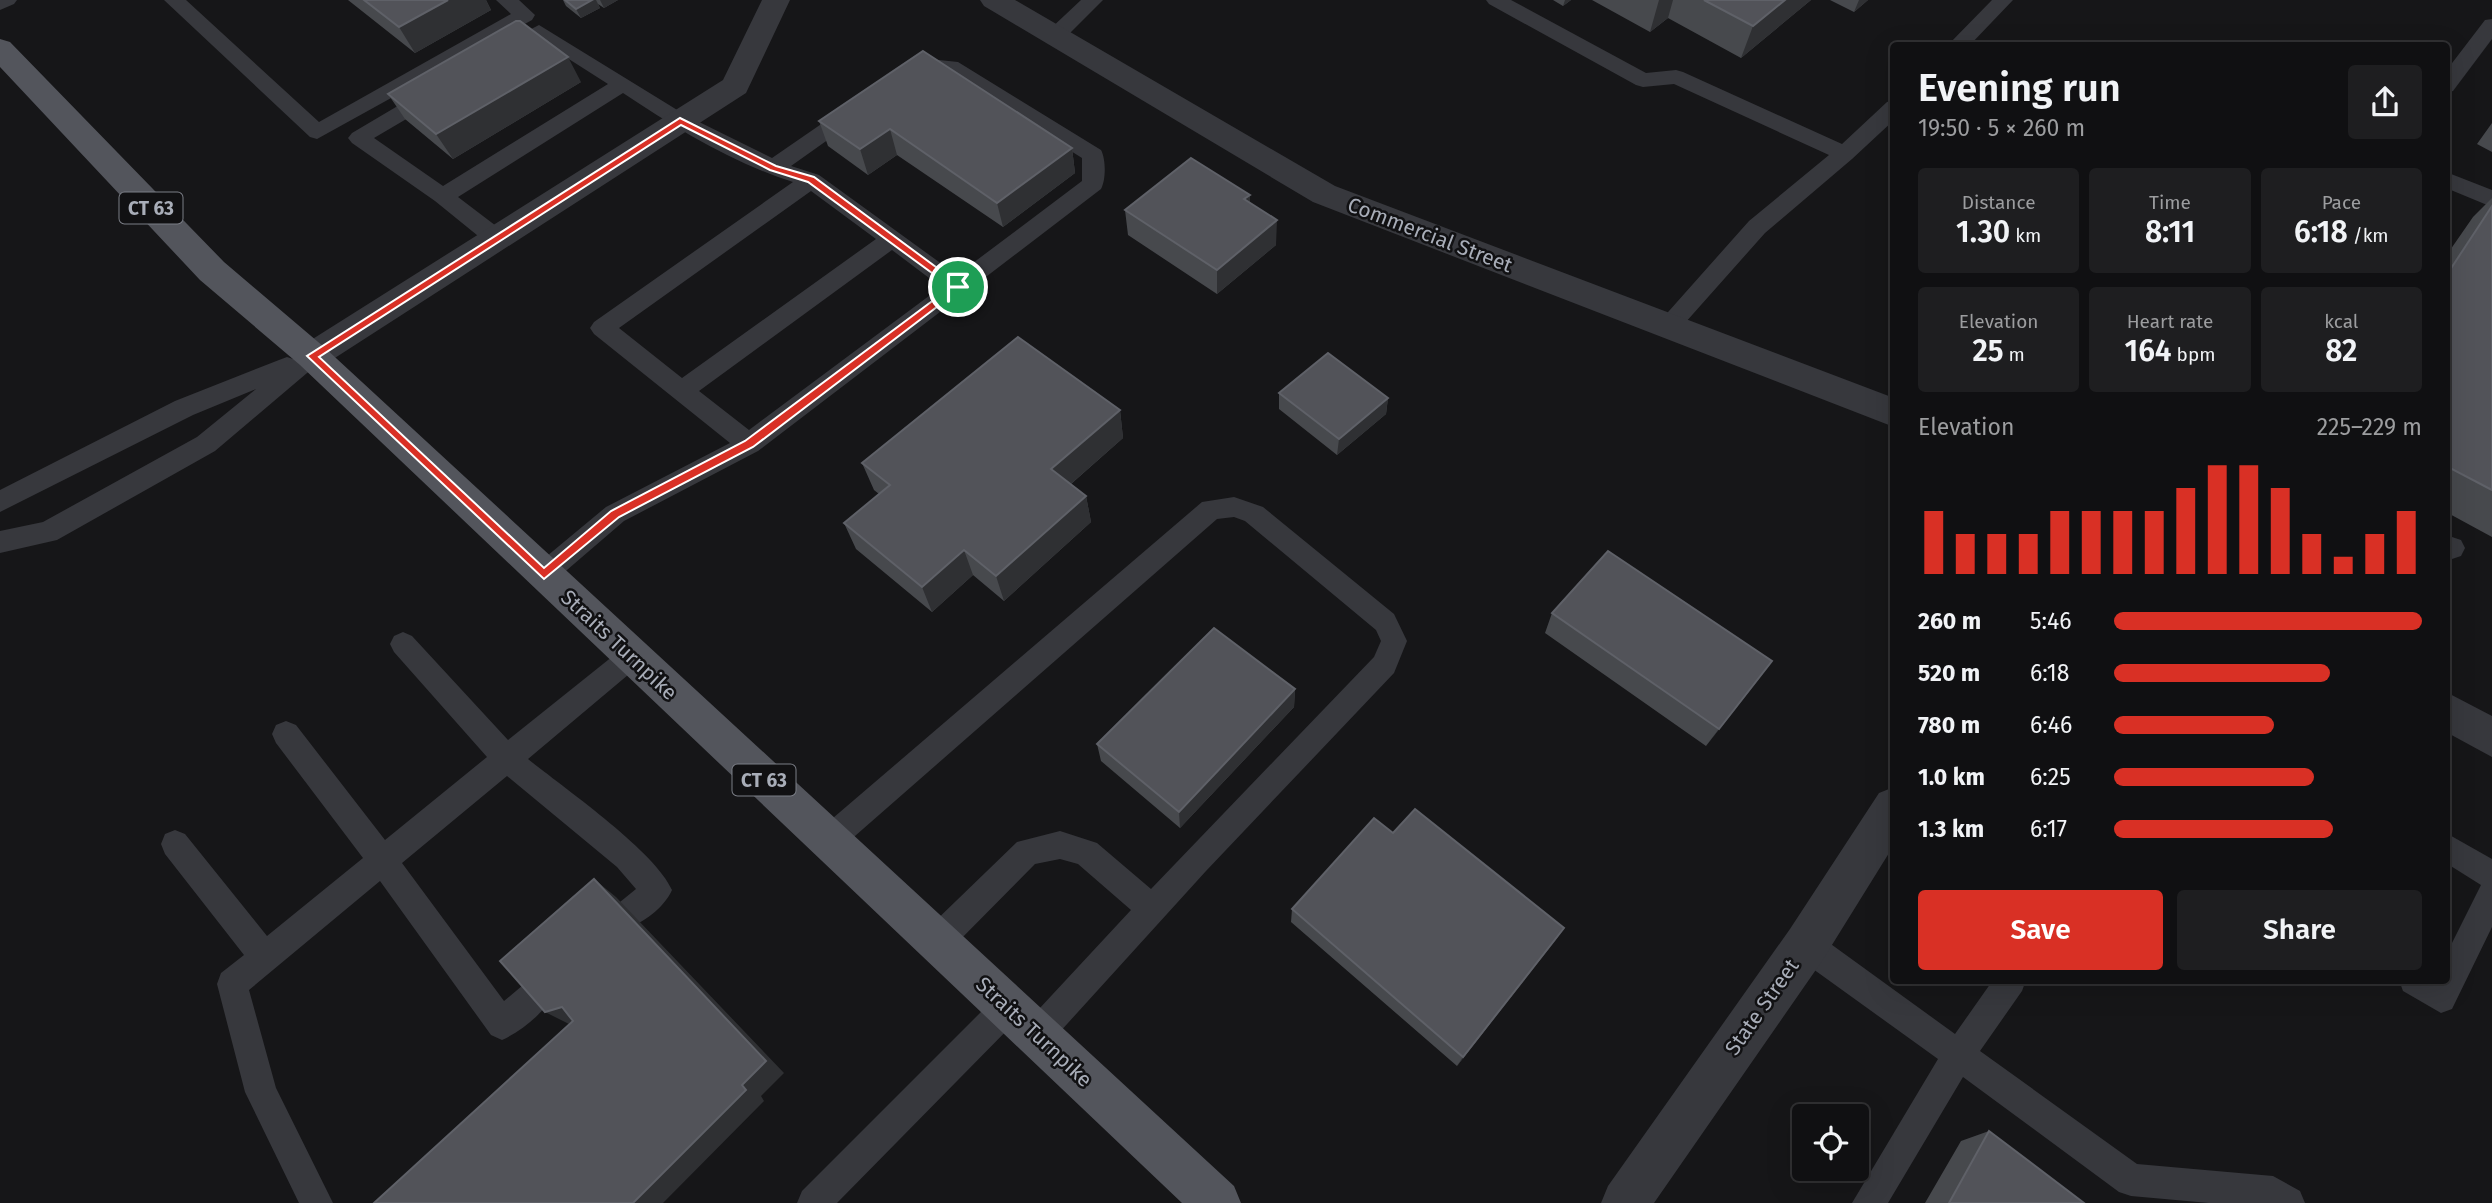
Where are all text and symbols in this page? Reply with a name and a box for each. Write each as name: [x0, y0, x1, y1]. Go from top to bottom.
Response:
text: Evening run: [1918, 65, 2121, 111]
button: share: [2348, 65, 2422, 139]
text: 19:50 · 5 × 260 m: [1918, 114, 2085, 142]
text: Distance: [1962, 191, 2036, 214]
text: Time: [2149, 191, 2191, 214]
text: Pace: [2322, 191, 2361, 214]
road number: CT 63: [120, 192, 182, 224]
street label: Commercial Street: [1344, 192, 1516, 279]
text: 1.30: [1956, 214, 2010, 250]
text: 8:11: [2145, 214, 2195, 250]
text: 6:18: [2294, 214, 2348, 250]
text: km: [2010, 224, 2041, 247]
text: /km: [2348, 224, 2389, 247]
pin: [928, 257, 988, 317]
icon: arrive: [939, 268, 977, 306]
text: Elevation: [1959, 310, 2038, 333]
text: Heart rate: [2127, 310, 2213, 333]
text: kcal: [2324, 310, 2358, 333]
text: 25: [1972, 333, 2004, 369]
text: 164: [2125, 333, 2172, 369]
text: 82: [2325, 333, 2357, 369]
text: m: [2004, 343, 2025, 366]
text: bpm: [2172, 343, 2215, 366]
text: Elevation: [1918, 413, 2014, 441]
text: 225–229 m: [2317, 413, 2422, 441]
street label: Straits Turnpike: [555, 584, 683, 706]
text: 260 m: [1918, 607, 1981, 635]
text: 5:46: [2030, 607, 2071, 635]
text: 520 m: [1918, 659, 1980, 687]
text: 6:18: [2030, 659, 2070, 687]
text: 780 m: [1918, 711, 1980, 739]
text: 6:46: [2030, 711, 2072, 739]
text: 1.0 km: [1918, 763, 1985, 791]
text: 6:25: [2030, 763, 2071, 791]
road number: CT 63: [732, 764, 796, 796]
text: 1.3 km: [1918, 815, 1984, 843]
text: 6:17: [2030, 815, 2067, 843]
button: Save: [1918, 890, 2163, 970]
button: Share: [2177, 890, 2422, 970]
street label: State Street: [1719, 954, 1805, 1060]
street label: Straits Turnpike: [970, 971, 1098, 1093]
map controls: [1792, 1104, 1869, 1181]
button: locate: [1792, 1104, 1869, 1181]

